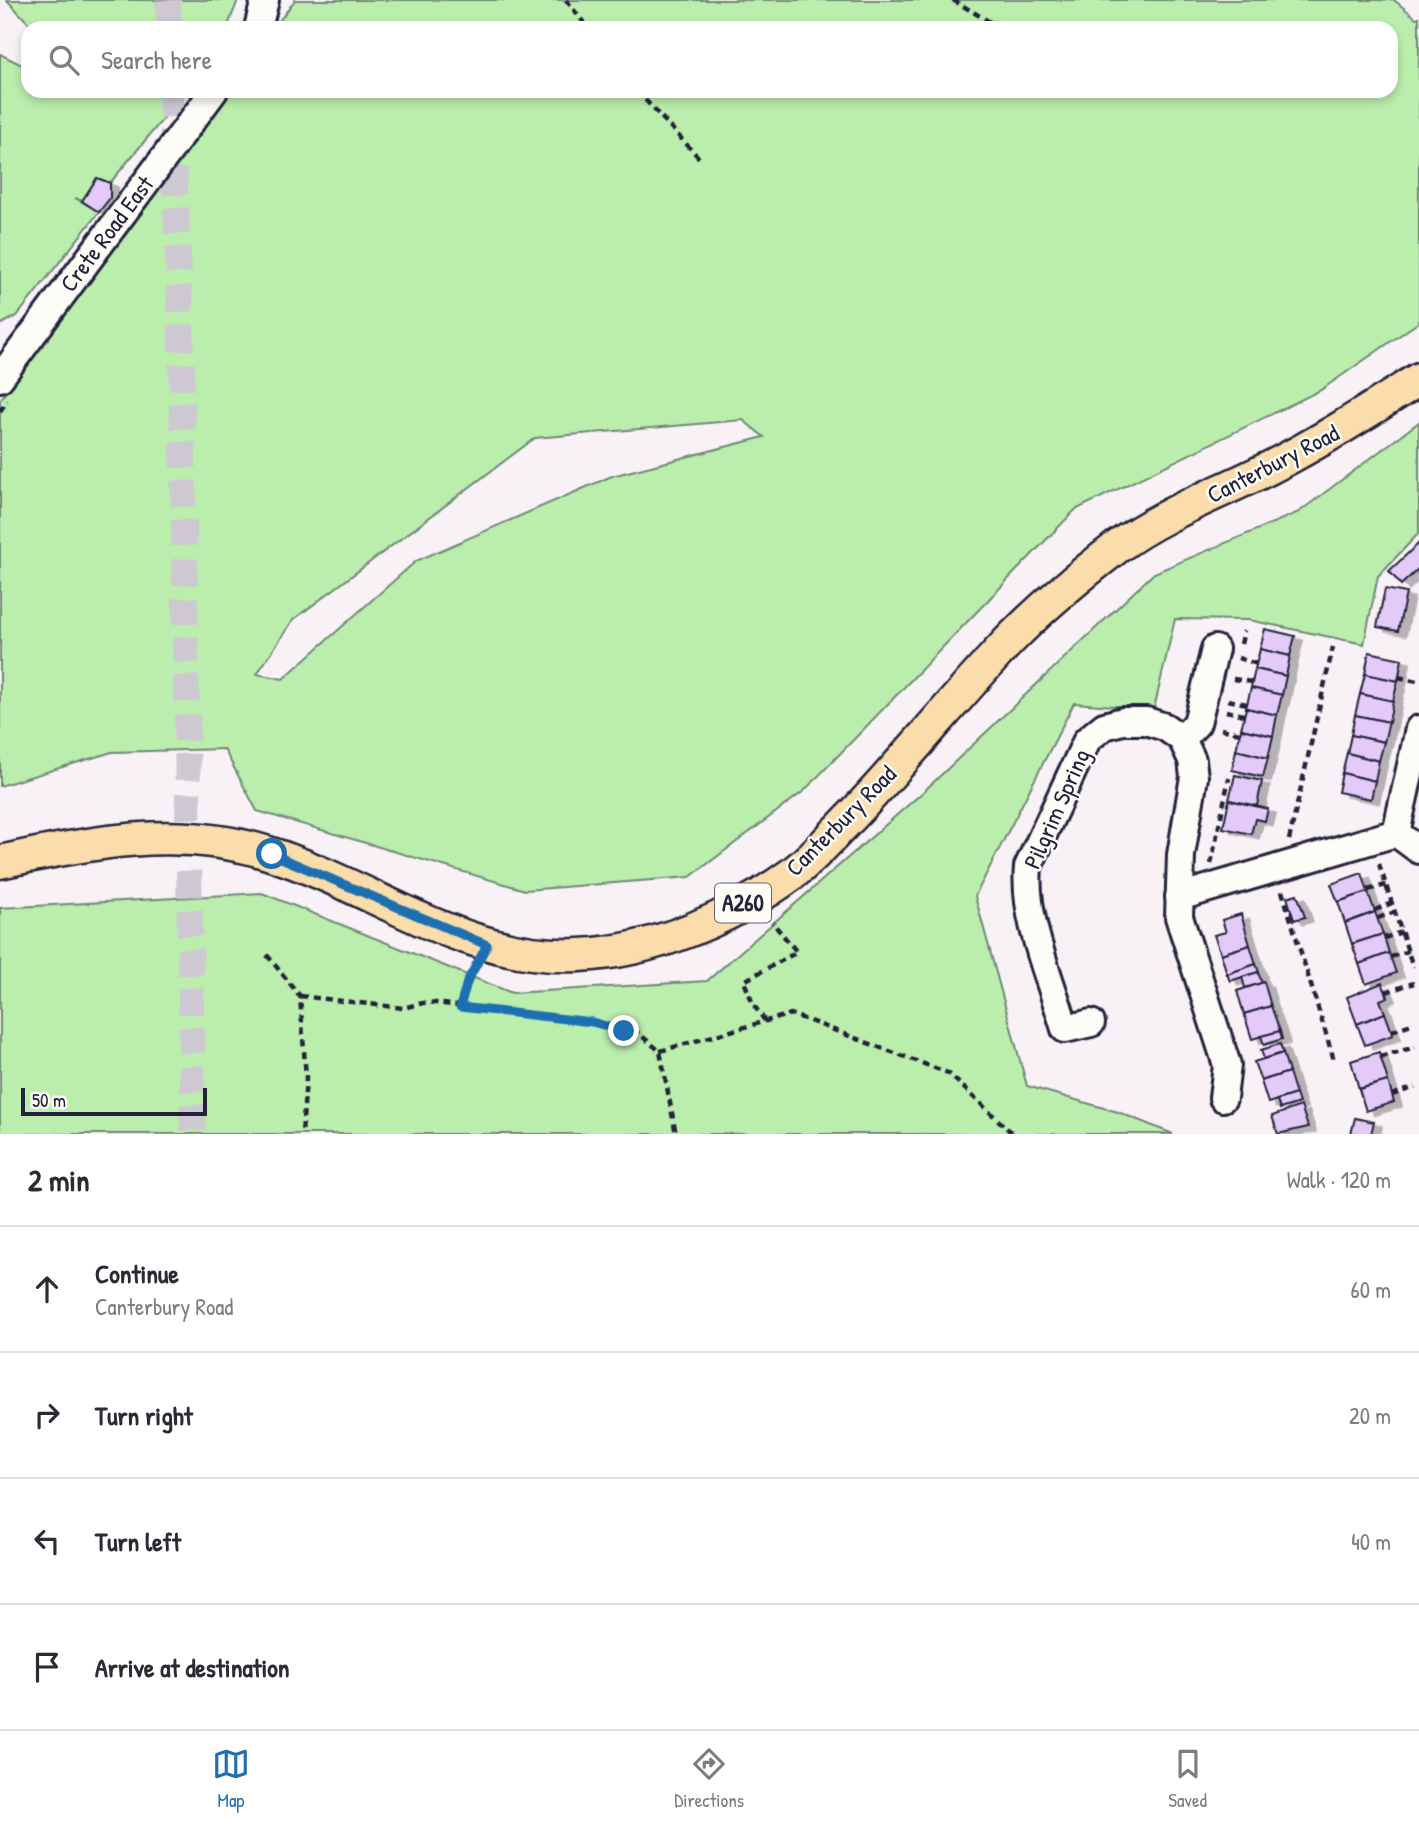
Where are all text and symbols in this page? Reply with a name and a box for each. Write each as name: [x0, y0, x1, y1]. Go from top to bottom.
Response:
search box: [21, 21, 1398, 98]
icon: search: [45, 41, 83, 79]
text: Search here: [101, 42, 212, 77]
street label: Crete Road East: [52, 168, 161, 298]
street label: Canterbury Road: [1201, 416, 1344, 510]
street label: Pilgrim Spring: [1015, 744, 1097, 874]
street label: Canterbury Road: [778, 758, 903, 883]
route start: [256, 838, 287, 869]
road number: A260: [715, 884, 771, 922]
route end: [608, 1015, 639, 1046]
scale bar: [21, 1085, 206, 1117]
text: 50 m: [32, 1087, 66, 1113]
text: 2 min: [28, 1160, 90, 1200]
text: Walk · 120 m: [1287, 1164, 1391, 1195]
text: Continue: [95, 1256, 179, 1291]
icon: ahead: [28, 1270, 66, 1308]
text: 60 m: [1351, 1274, 1391, 1305]
text: Canterbury Road: [95, 1291, 233, 1322]
icon: right: [28, 1396, 66, 1434]
text: Turn right: [95, 1398, 193, 1433]
text: 20 m: [1349, 1400, 1391, 1431]
icon: left: [28, 1522, 66, 1560]
text: Turn left: [95, 1524, 181, 1559]
text: 40 m: [1351, 1526, 1391, 1557]
icon: arrive: [28, 1648, 66, 1686]
text: Arrive at destination: [95, 1650, 290, 1685]
tab: Map: [212, 1745, 250, 1813]
tab: Directions: [674, 1745, 744, 1813]
tab: Saved: [1168, 1745, 1207, 1813]

